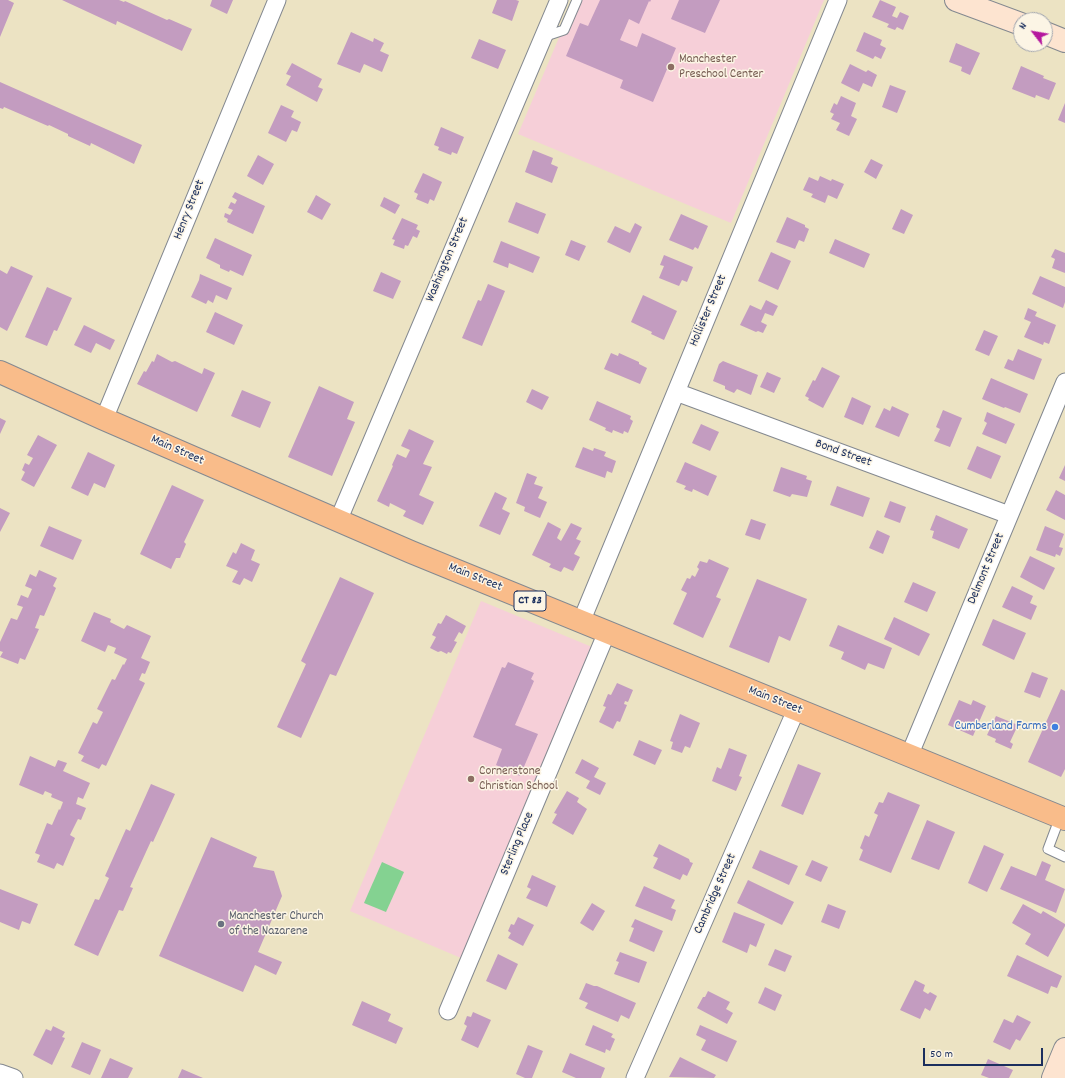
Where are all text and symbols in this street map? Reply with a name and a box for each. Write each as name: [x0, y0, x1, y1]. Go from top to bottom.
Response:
north arrow: [1013, 12, 1053, 52]
text: N: [1015, 20, 1032, 33]
place label: Manchester Preschool Center: [679, 52, 763, 83]
marker: Manchester Preschool Center: [666, 62, 676, 72]
street label: Henry Street: [171, 178, 209, 242]
street label: Washington Street: [423, 215, 473, 305]
street label: Hollister Street: [687, 273, 731, 349]
street label: Main Street: [148, 432, 206, 470]
street label: Bond Street: [813, 437, 873, 471]
street label: Delmont Street: [965, 531, 1009, 607]
street label: Main Street: [446, 560, 504, 596]
road number: CT 83: [514, 591, 546, 611]
street label: Main Street: [746, 683, 804, 719]
place label: Cumberland Farms: [954, 719, 1047, 735]
marker: Cumberland Farms: [1050, 722, 1060, 732]
place label: Cornerstone Christian School: [479, 764, 558, 795]
marker: Cornerstone Christian School: [466, 774, 476, 784]
street label: Sterling Place: [498, 810, 538, 878]
street label: Cambridge Street: [691, 851, 741, 937]
place label: Manchester Church of the Nazarene: [229, 909, 323, 940]
marker: Manchester Church of the Nazarene: [216, 919, 226, 929]
scale bar: [925, 1040, 1045, 1066]
text: 50 m: [930, 1046, 953, 1063]

